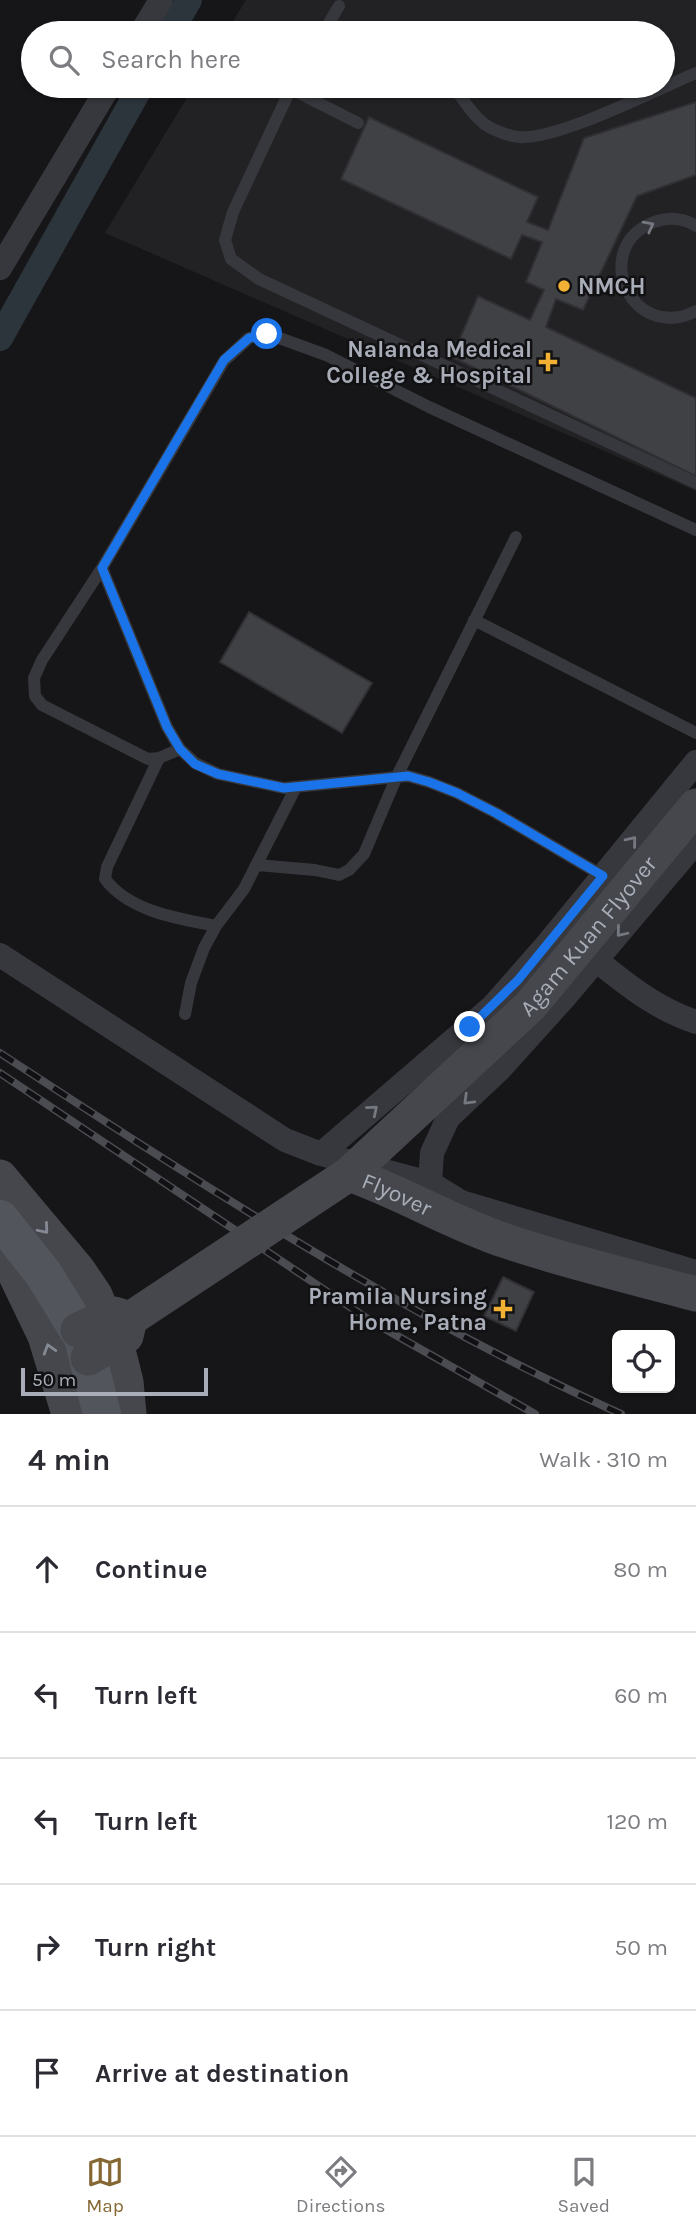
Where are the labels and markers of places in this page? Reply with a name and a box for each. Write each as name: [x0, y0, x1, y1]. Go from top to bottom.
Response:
place label: NMCH: [578, 273, 645, 300]
marker: NMCH: [556, 278, 572, 294]
place label: Nalanda Medical College & Hospital: [326, 336, 532, 389]
marker: Nalanda Medical College & Hospital: [538, 352, 558, 372]
place label: Pramila Nursing Home, Patna: [308, 1283, 487, 1336]
marker: Pramila Nursing Home, Patna: [493, 1299, 513, 1319]

